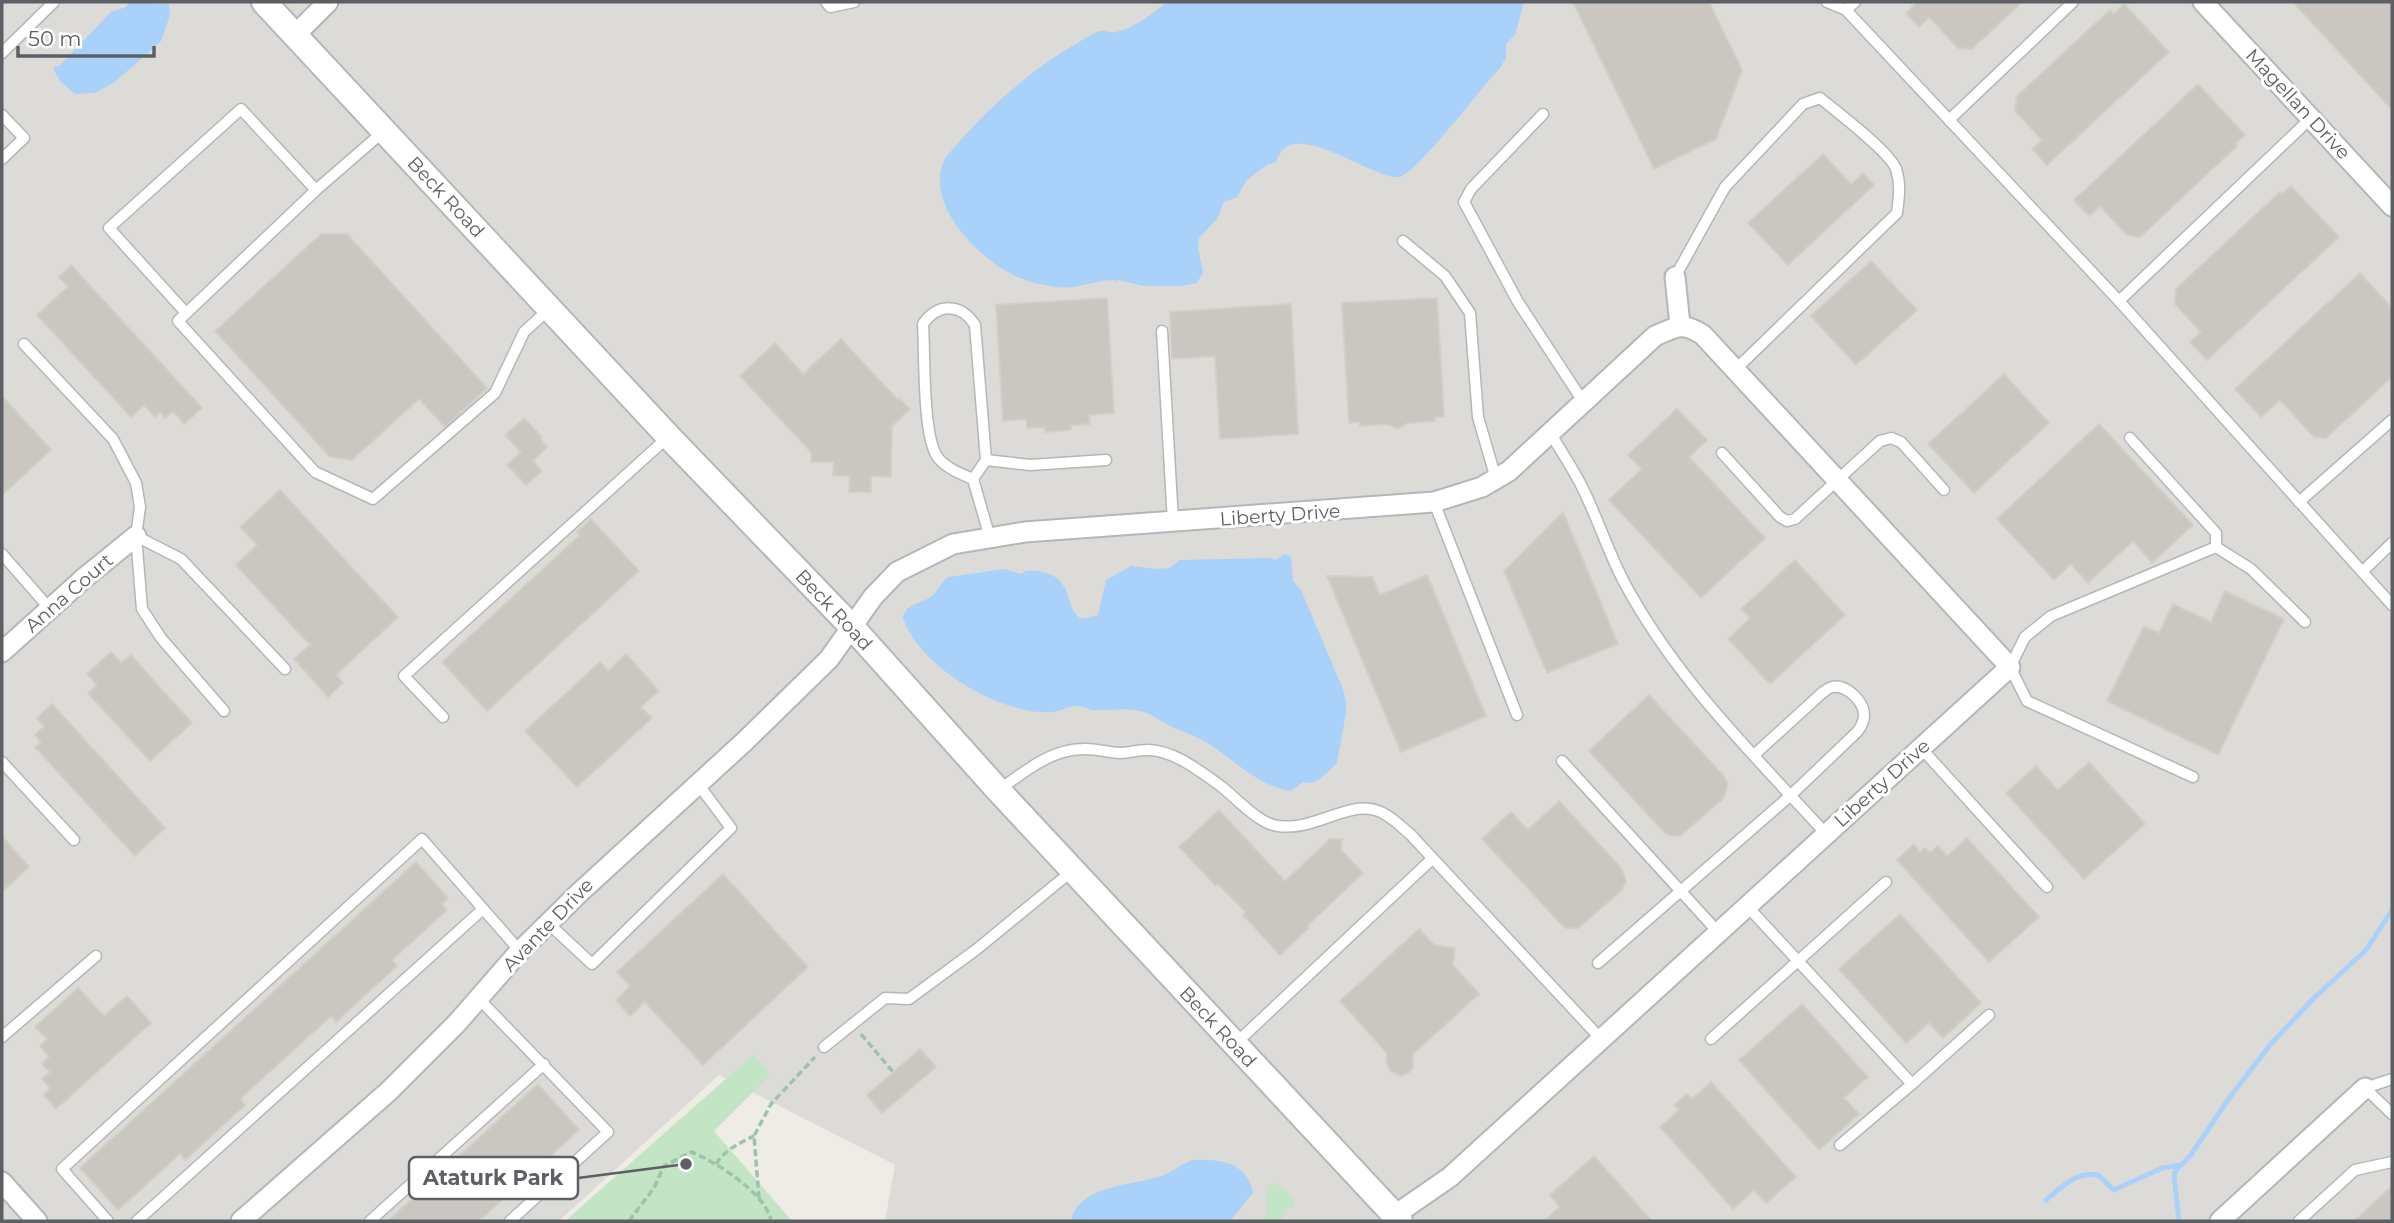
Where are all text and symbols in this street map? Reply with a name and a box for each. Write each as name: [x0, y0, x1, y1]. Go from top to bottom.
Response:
scale bar: [18, 14, 154, 58]
text: 50 m: [28, 26, 82, 51]
street label: Magellan Drive: [2241, 44, 2355, 164]
street label: Beck Road: [403, 152, 489, 242]
street label: Liberty Drive: [1219, 499, 1341, 531]
street label: Anna Court: [20, 548, 118, 637]
street label: Beck Road: [791, 565, 877, 655]
street label: Liberty Drive: [1829, 734, 1935, 832]
street label: Avante Drive: [498, 874, 598, 976]
street label: Beck Road: [1175, 982, 1261, 1072]
callout: Ataturk Park: [409, 1157, 578, 1199]
text: Ataturk Park: [422, 1165, 564, 1190]

